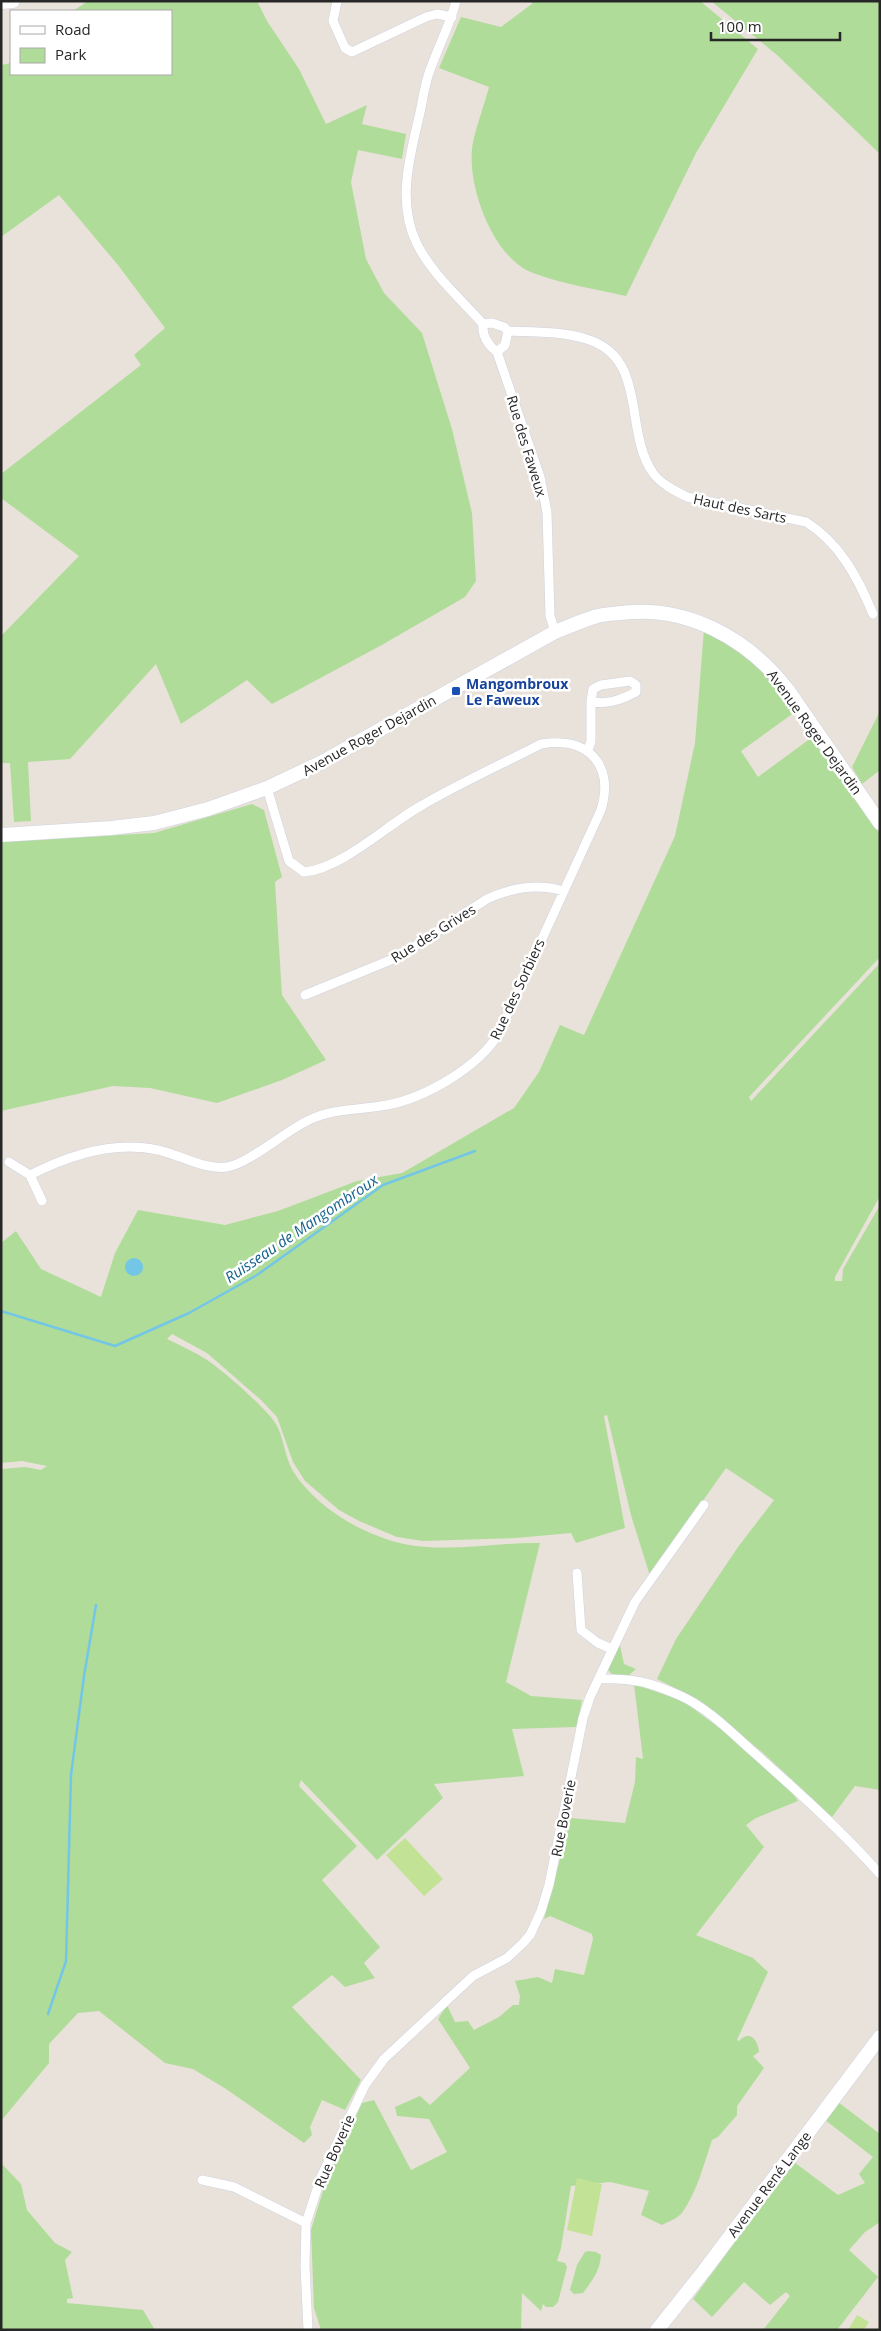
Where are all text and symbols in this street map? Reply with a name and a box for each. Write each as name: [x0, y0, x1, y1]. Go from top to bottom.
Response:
legend: [10, 10, 172, 75]
scale bar: [711, 10, 840, 42]
text: 100 m: [718, 16, 762, 36]
text: Road: [55, 19, 91, 39]
text: Park: [55, 44, 86, 64]
street label: Rue des Faweux: [503, 393, 552, 500]
street label: Haut des Sarts: [692, 489, 789, 527]
street label: Avenue Roger Dejardin: [763, 666, 867, 798]
place label: Mangombroux Le Faweux: [466, 674, 569, 709]
marker: Mangombroux Le Faweux: [450, 685, 462, 697]
street label: Avenue Roger Dejardin: [299, 690, 439, 780]
street label: Rue des Grives: [387, 899, 479, 967]
street label: Rue des Sorbiers: [485, 935, 549, 1043]
water label: Ruisseau de Mangombroux: [221, 1169, 382, 1287]
street label: Rue Boverie: [546, 1778, 580, 1858]
street label: Rue Boverie: [309, 2111, 359, 2191]
street label: Avenue René Lange: [723, 2127, 815, 2241]

